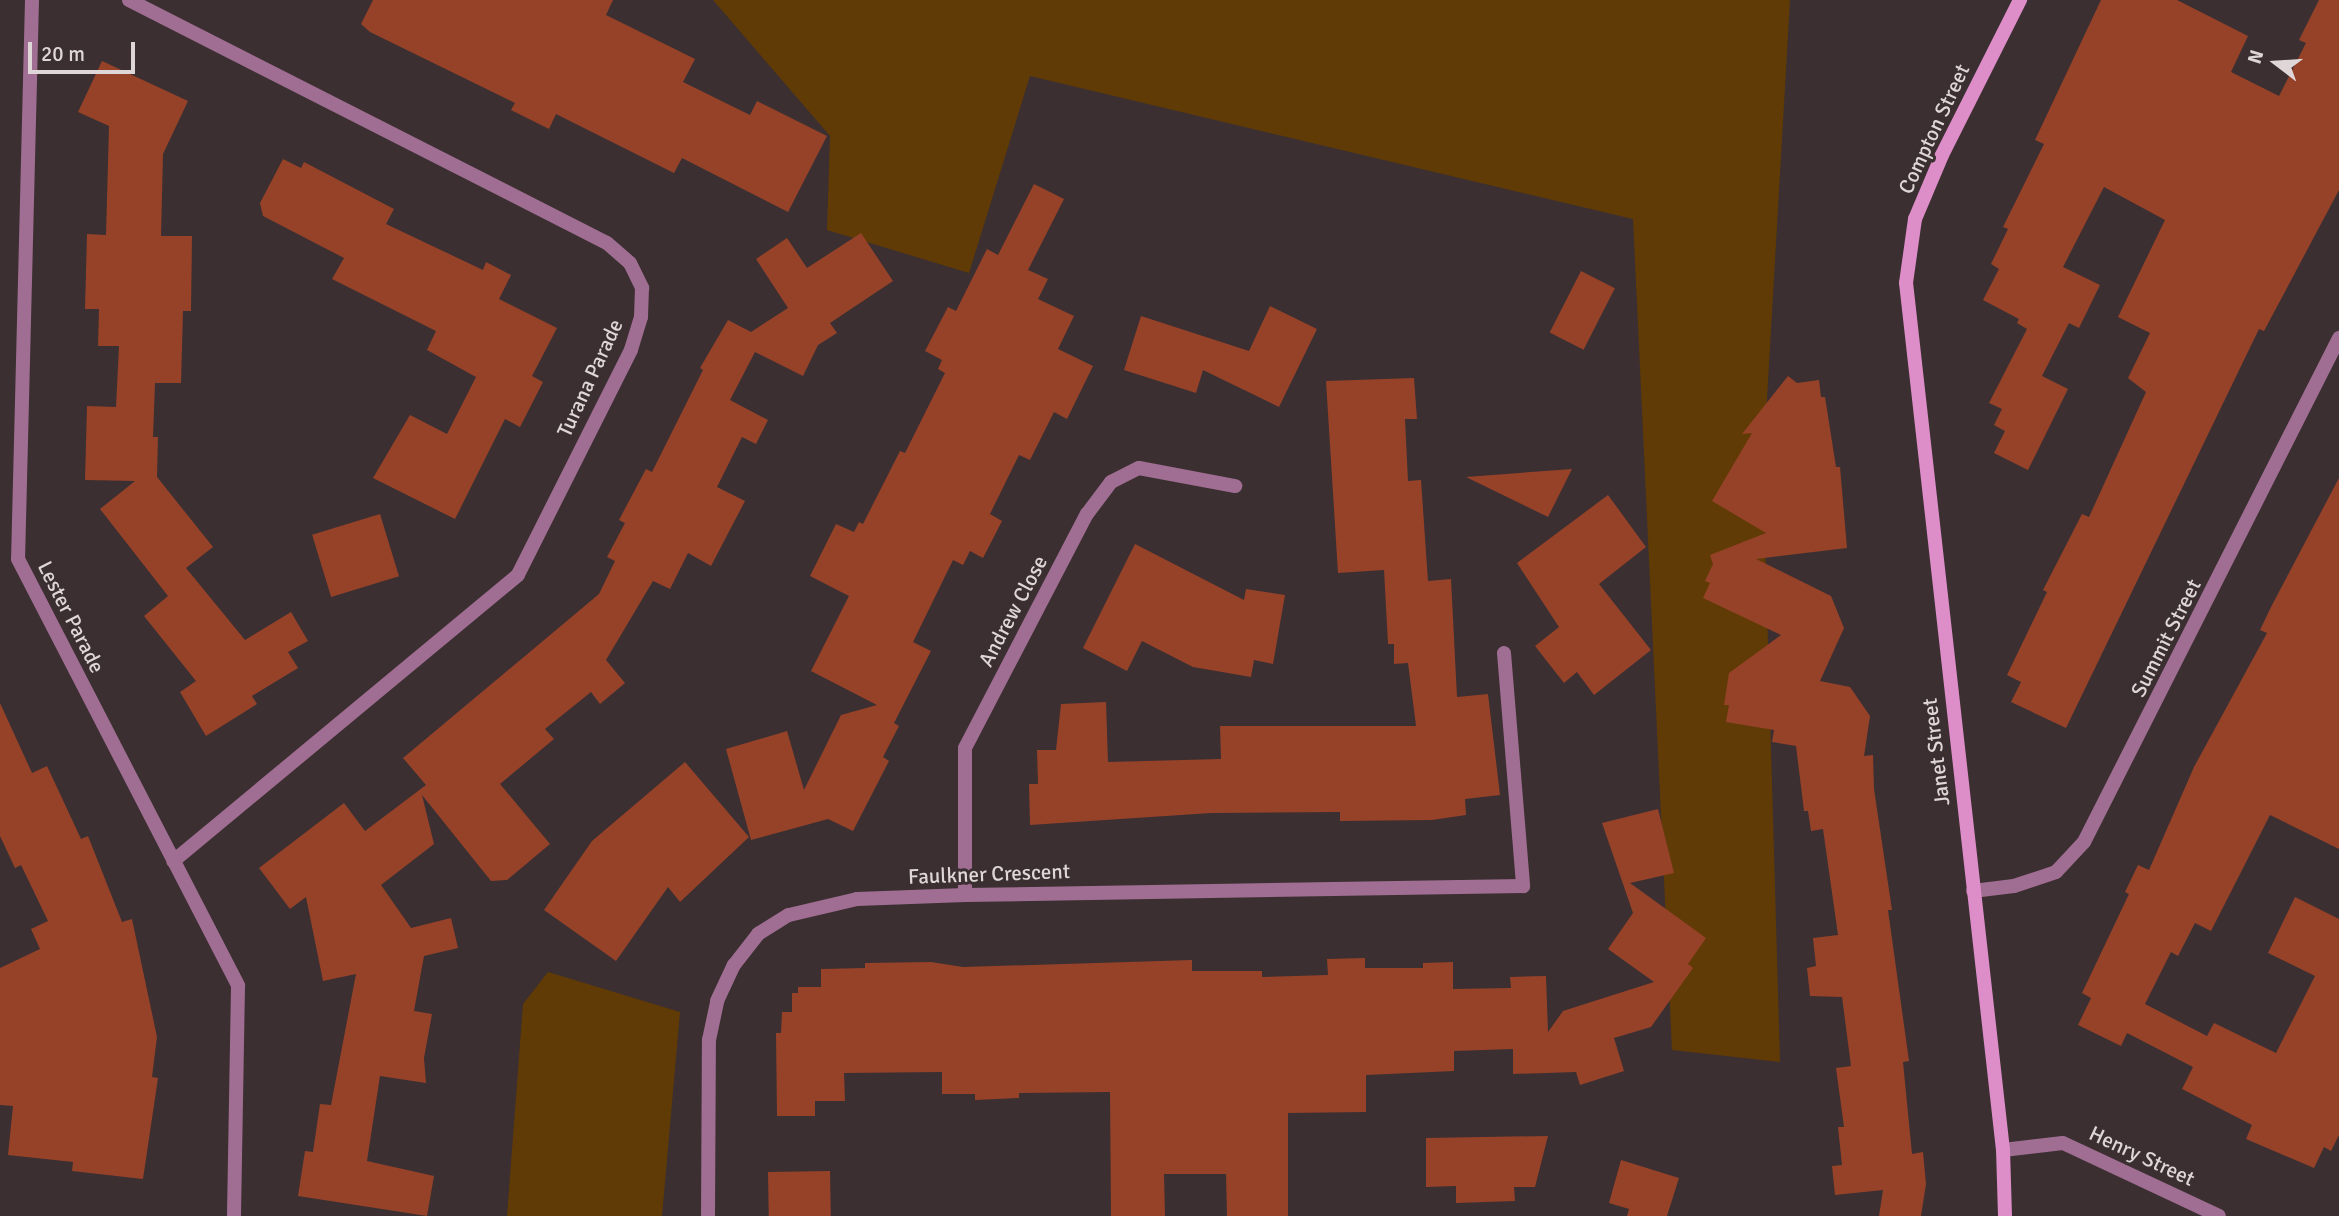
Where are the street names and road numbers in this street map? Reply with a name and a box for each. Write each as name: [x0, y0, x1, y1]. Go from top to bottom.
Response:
street label: Compton Street: [1893, 60, 1975, 198]
street label: Turana Parade: [552, 315, 628, 441]
street label: Andrew Close: [973, 551, 1053, 671]
street label: Lester Parade: [32, 557, 110, 677]
street label: Summit Street: [2126, 575, 2206, 701]
street label: Janet Street: [1917, 697, 1955, 807]
street label: Faulkner Crescent: [907, 859, 1071, 889]
street label: Henry Street: [2085, 1121, 2199, 1191]

